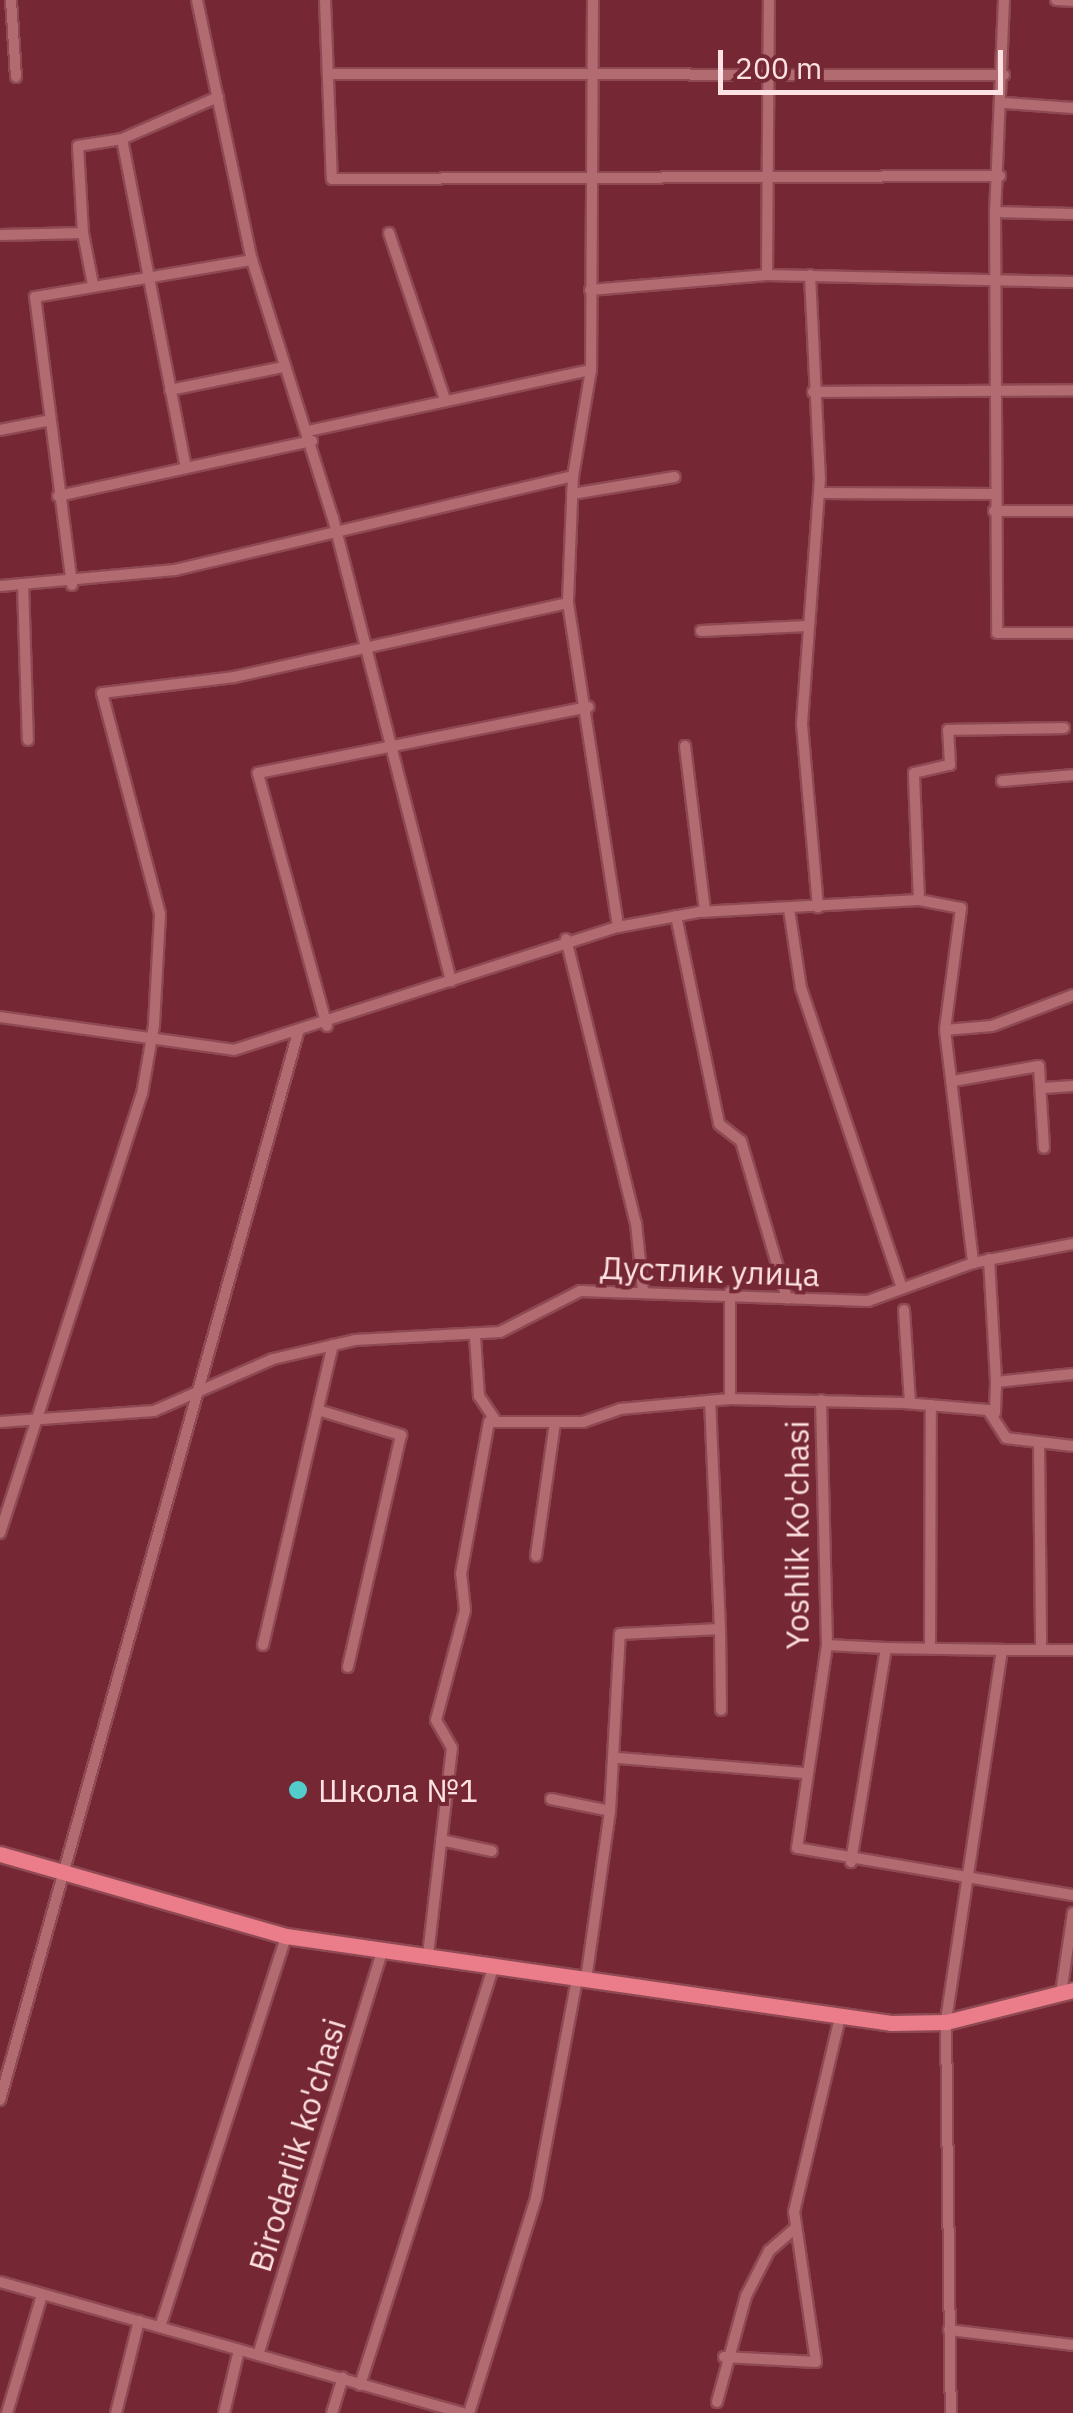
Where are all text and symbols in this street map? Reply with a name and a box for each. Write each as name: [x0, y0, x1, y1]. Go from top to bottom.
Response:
scale bar: [723, 30, 1008, 92]
text: 200 m: [735, 48, 822, 87]
street label: Дустлик улица: [600, 1248, 820, 1294]
street label: Yoshlik Ko'chasi: [778, 1421, 816, 1649]
place label: Школа №1: [318, 1771, 478, 1809]
marker: Школа №1: [287, 1779, 309, 1801]
street label: Birodarlik ko'chasi: [240, 2014, 354, 2276]

